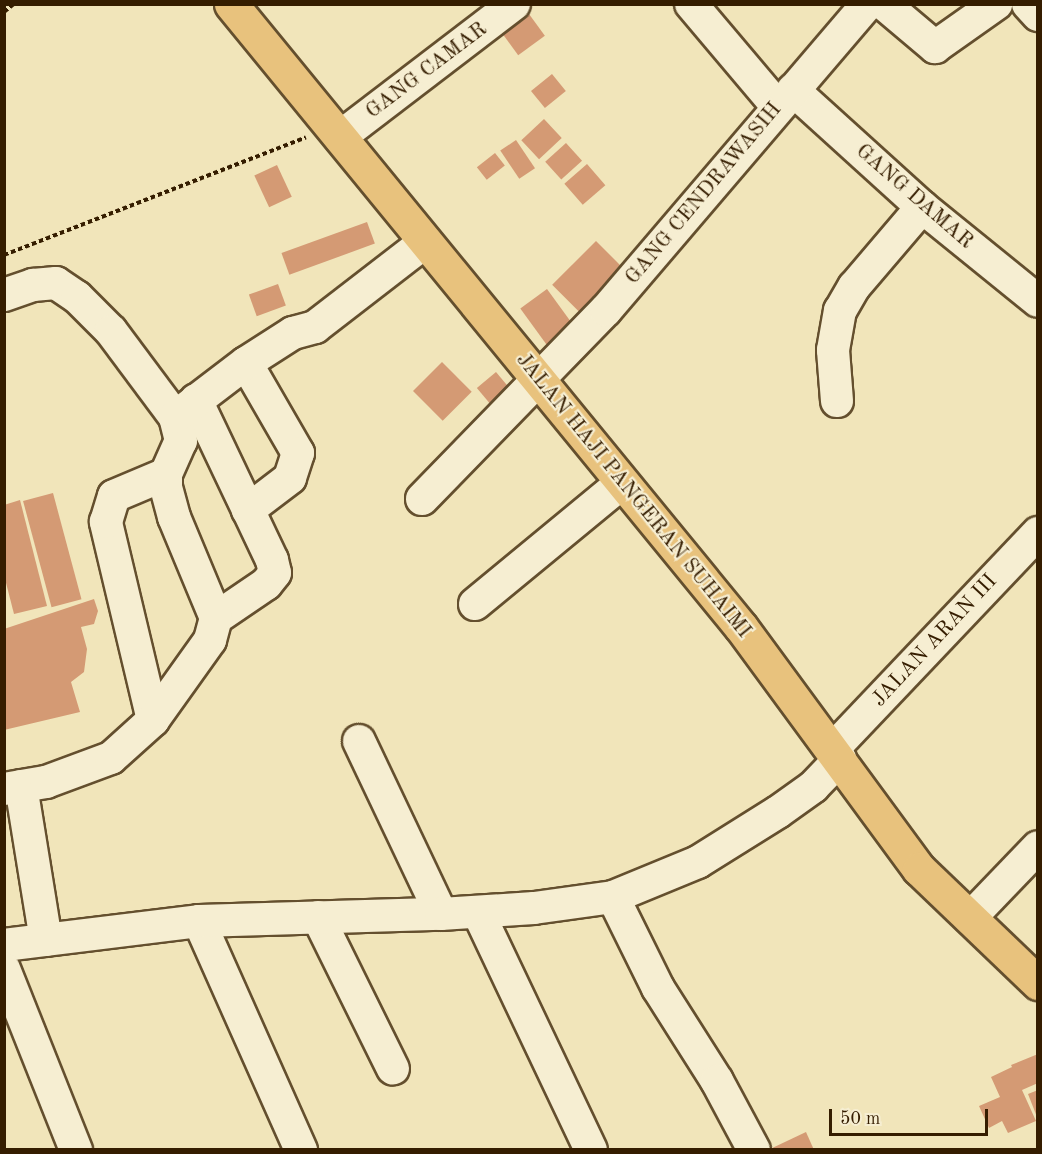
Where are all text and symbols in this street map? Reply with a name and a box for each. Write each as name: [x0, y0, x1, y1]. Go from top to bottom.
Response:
street label: GANG CAMAR: [361, 17, 493, 125]
street label: GANG CENDRAWASIH: [621, 98, 787, 290]
street label: GANG DAMAR: [850, 139, 978, 255]
street label: JALAN HAJI PANGERAN SUHAIMI: [510, 348, 756, 644]
street label: JALAN ARAN III: [867, 569, 1003, 713]
scale bar: [832, 1097, 991, 1135]
text: 50 m: [840, 1110, 880, 1128]

